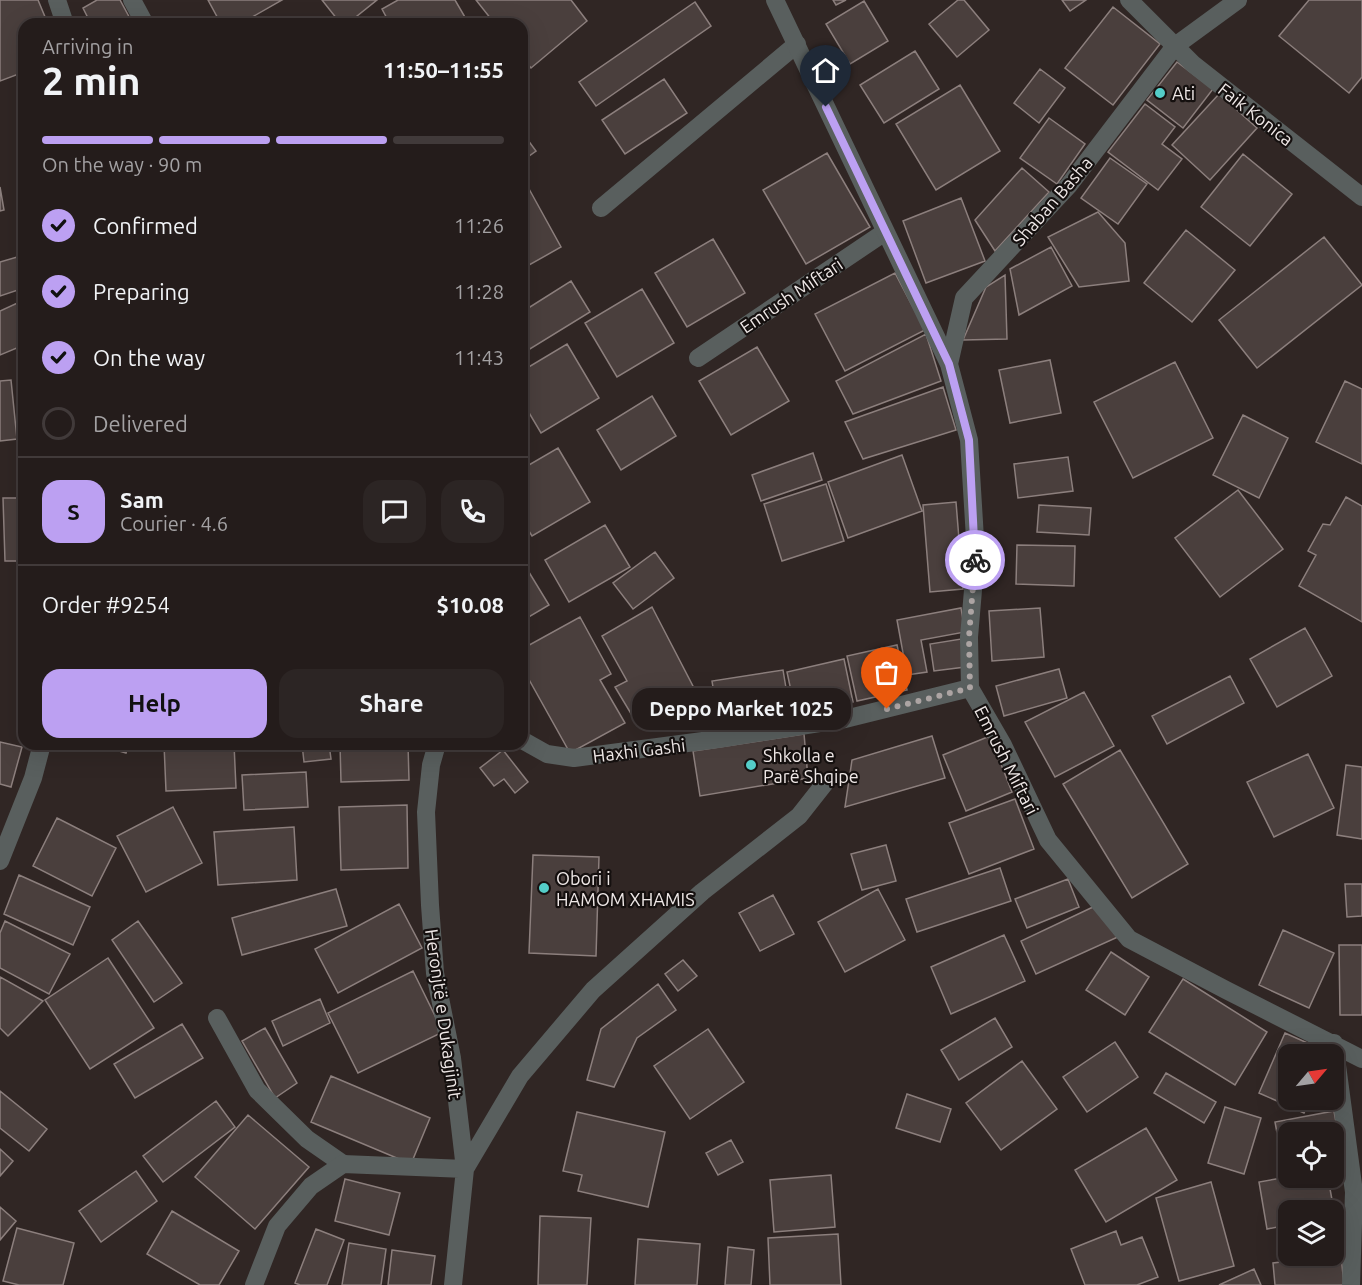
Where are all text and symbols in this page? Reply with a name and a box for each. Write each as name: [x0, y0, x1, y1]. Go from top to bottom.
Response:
text: Arriving in: [42, 35, 133, 58]
pin: [800, 45, 851, 107]
icon: home: [809, 54, 842, 87]
text: 11:50–11:55: [383, 57, 504, 82]
text: 2 min: [42, 59, 141, 102]
street label: Faik Konica: [1215, 79, 1297, 149]
place label: Ati: [1172, 83, 1195, 103]
marker: Ati: [1153, 86, 1167, 100]
street label: Shaban Basha: [1008, 152, 1096, 250]
text: On the way · 90 m: [42, 153, 202, 176]
icon: check: [42, 209, 75, 242]
text: Confirmed: [93, 213, 198, 238]
text: 11:26: [454, 214, 504, 237]
street label: Emrush Miftari: [736, 253, 846, 337]
icon: check: [42, 275, 75, 308]
text: Preparing: [93, 279, 190, 304]
text: 11:28: [454, 280, 504, 303]
icon: check: [42, 341, 75, 374]
text: On the way: [93, 345, 205, 370]
text: 11:43: [454, 346, 504, 369]
text: Delivered: [93, 411, 188, 436]
button: chat: [363, 480, 426, 543]
button: phone: [441, 480, 504, 543]
text: Sam: [120, 487, 164, 512]
text: S: [67, 499, 80, 524]
text: Courier · 4.6: [120, 512, 228, 535]
courier: [945, 530, 1005, 590]
icon: bike: [959, 544, 992, 577]
text: Order #9254: [42, 592, 170, 617]
text: $10.08: [437, 592, 504, 617]
pin: [861, 647, 912, 709]
icon: bag: [870, 656, 903, 689]
button: Help: [42, 669, 267, 738]
button: Share: [279, 669, 504, 738]
callout: Deppo Market 1025: [632, 688, 851, 730]
text: Deppo Market 1025: [649, 697, 834, 720]
street label: Emrush Miftari: [971, 702, 1043, 818]
street label: Haxhi Gashi: [591, 734, 687, 766]
place label: Shkolla e Parë Shqipe: [763, 745, 859, 786]
marker: Shkolla e Parë Shqipe: [744, 758, 758, 772]
place label: Obori i HAMOM XHAMIS: [556, 868, 695, 909]
marker: Obori i HAMOM XHAMIS: [537, 881, 551, 895]
street label: Heronjtë e Dukagjinit: [422, 928, 466, 1100]
north arrow: [1278, 1044, 1344, 1110]
map controls: [1278, 1044, 1344, 1266]
button: locate: [1278, 1122, 1344, 1188]
button: layers: [1278, 1200, 1344, 1266]

